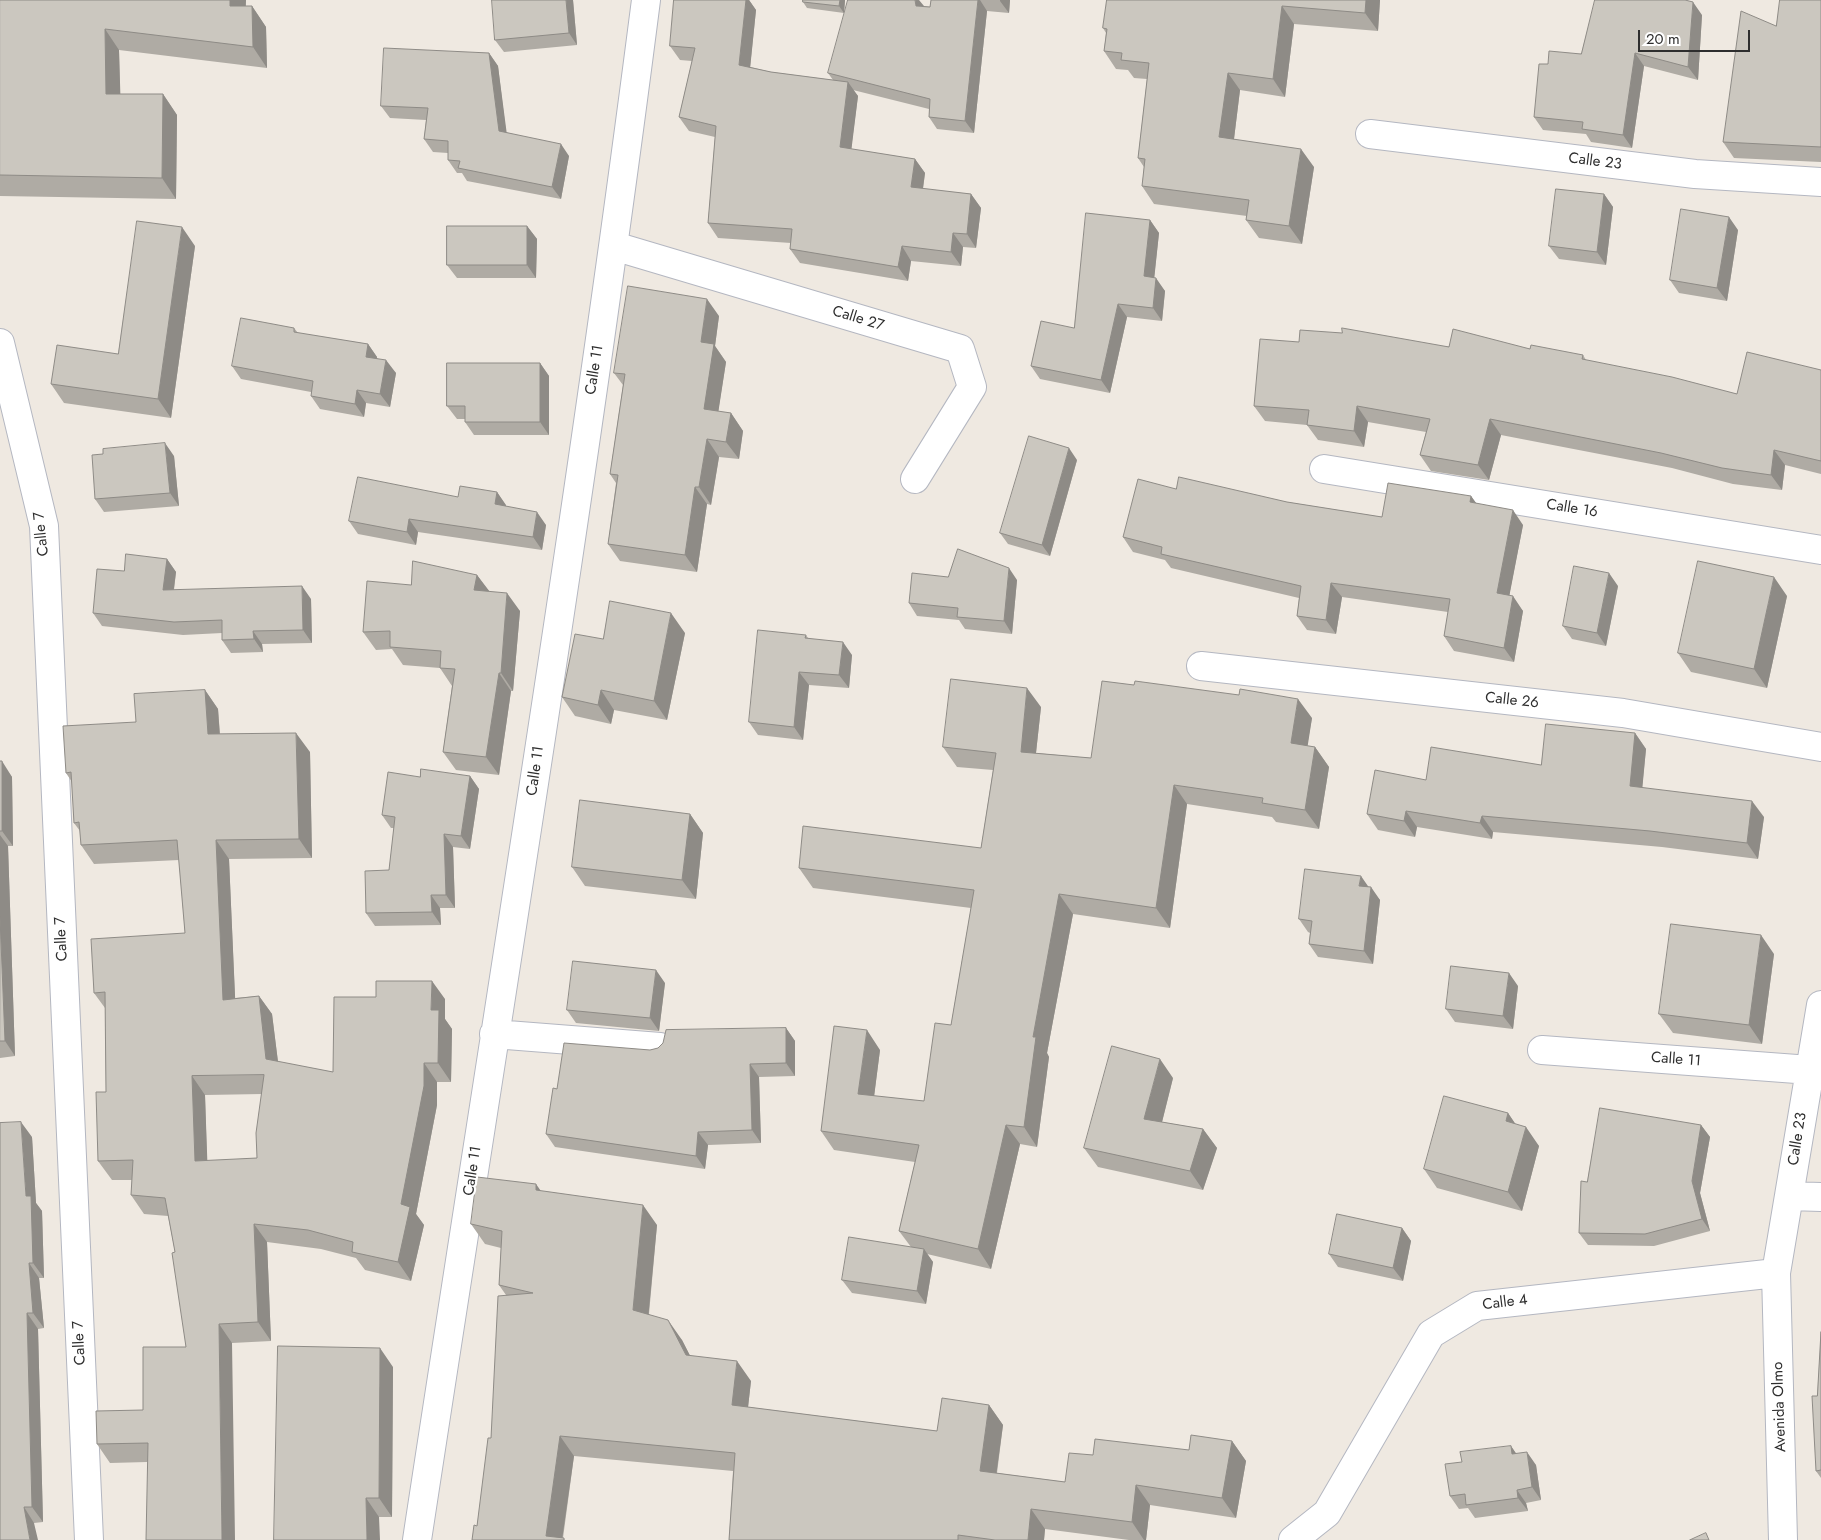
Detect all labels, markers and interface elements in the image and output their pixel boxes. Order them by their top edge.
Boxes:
scale bar [1641,20,1754,52]
text: 20 m [1646,28,1680,50]
street label: Calle 23 [1567,150,1623,174]
street label: Calle 27 [830,303,886,335]
street label: Calle 11 [582,344,608,396]
street label: Calle 16 [1545,496,1599,522]
street label: Calle 7 [31,511,53,557]
street label: Calle 26 [1484,689,1540,713]
street label: Calle 11 [524,745,548,797]
street label: Calle 7 [52,916,72,962]
street label: Calle 11 [1650,1049,1702,1071]
street label: Calle 23 [1785,1111,1811,1167]
street label: Calle 11 [460,1145,486,1197]
street label: Calle 4 [1481,1291,1529,1315]
street label: Calle 7 [70,1320,90,1366]
street label: Avenida Olmo [1769,1361,1791,1453]

